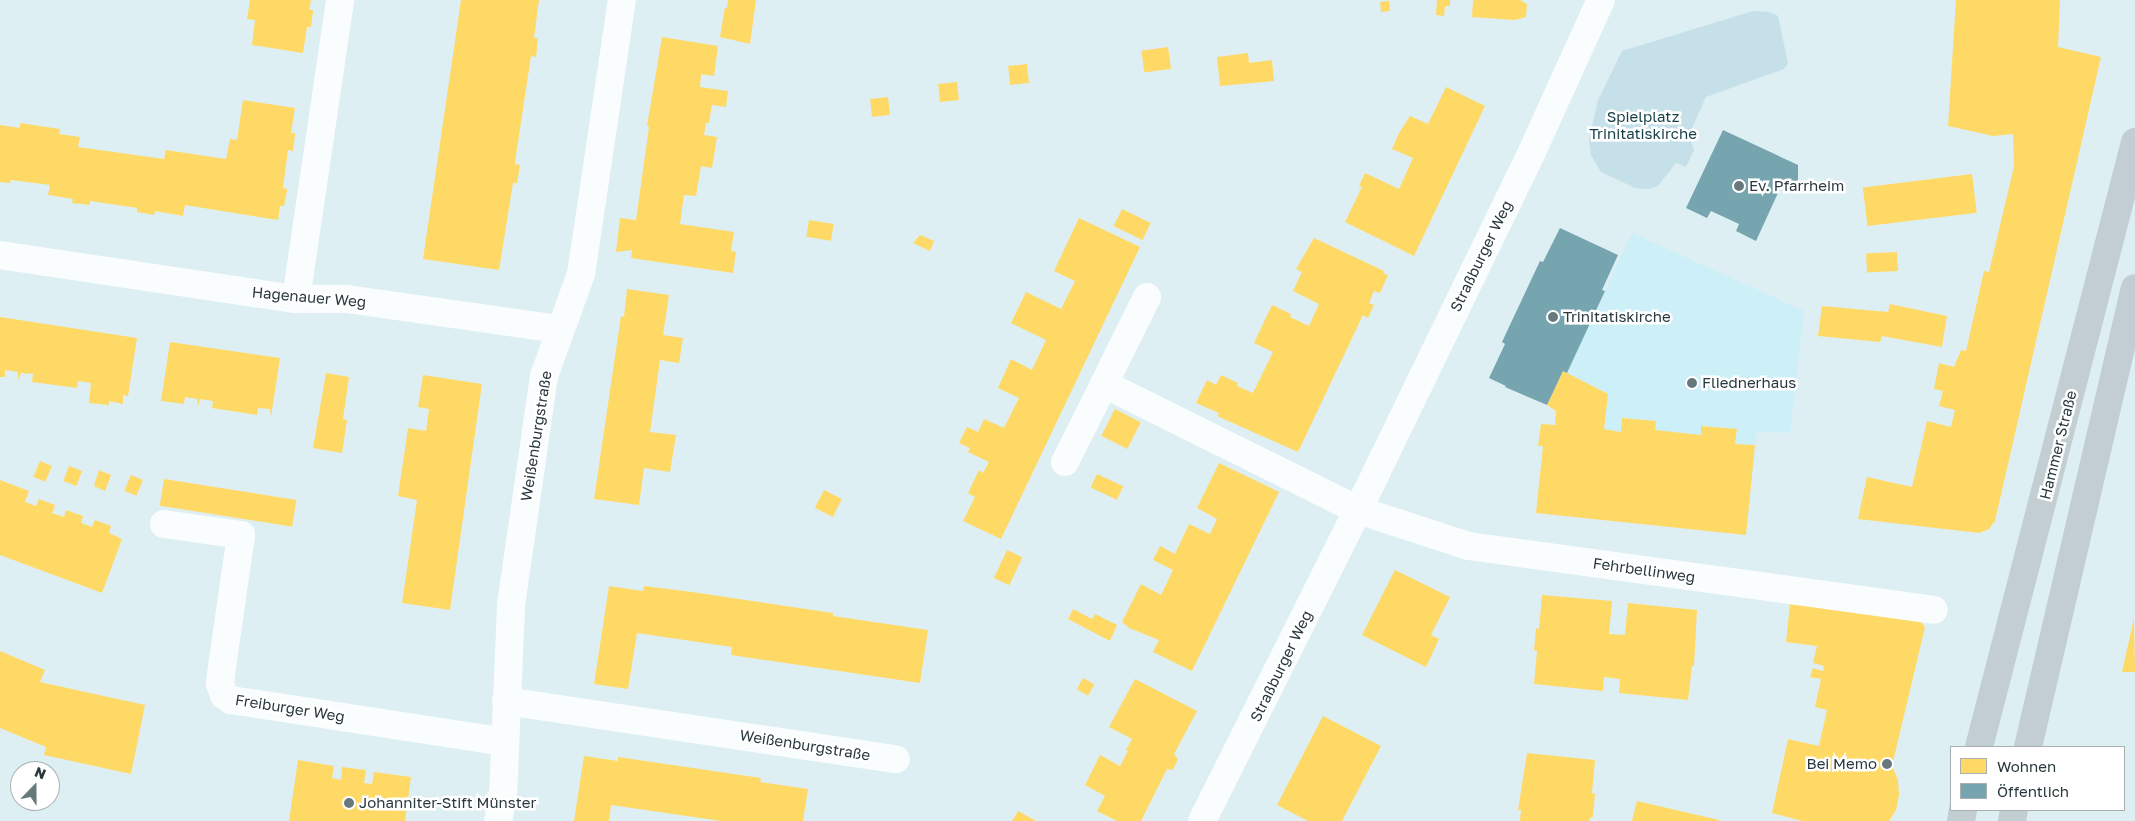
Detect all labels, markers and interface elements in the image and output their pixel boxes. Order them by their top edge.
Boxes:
park label: Spielplatz Trinitatiskirche [1589,107,1697,142]
place label: Ev. Pfarrheim [1749,177,1844,195]
marker: Ev. Pfarrheim [1733,180,1745,192]
street label: Straßburger Weg [1446,197,1516,315]
street label: Hagenauer Weg [251,283,367,311]
place label: Trinitatiskirche [1563,308,1671,326]
marker: Trinitatiskirche [1547,311,1559,323]
street label: Weißenburgstraße [517,369,555,503]
place label: Fliednerhaus [1702,374,1796,392]
marker: Fliednerhaus [1686,377,1698,389]
street label: Hammer Straße [2036,389,2080,501]
street label: Fehrbellinweg [1592,554,1696,586]
street label: Straßburger Weg [1246,607,1316,725]
street label: Freiburger Weg [234,690,346,726]
street label: Weißenburgstraße [738,726,872,764]
legend [1950,746,2125,811]
place label: Bei Memo [1807,755,1877,773]
text: Wohnen [1997,757,2056,775]
marker: Bei Memo [1881,758,1893,770]
north arrow [10,761,60,811]
text: N [32,763,49,782]
text: Öffentlich [1997,782,2069,800]
place label: Johanniter-Stift Münster [359,794,536,812]
marker: Johanniter-Stift Münster [343,797,355,809]

